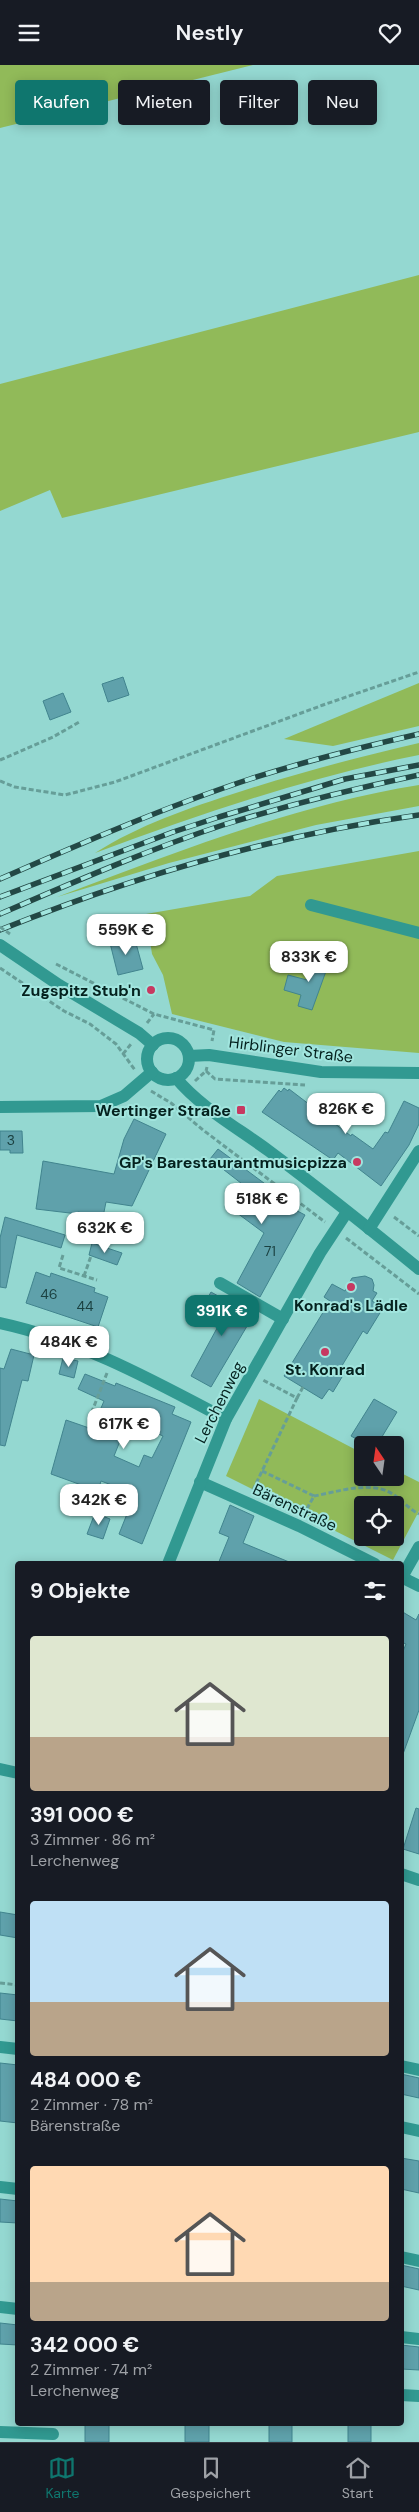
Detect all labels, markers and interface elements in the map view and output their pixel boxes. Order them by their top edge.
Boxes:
text: Nestly [176,18,243,47]
icon: menu [15,19,43,47]
icon: heart [376,19,404,47]
chip: Kaufen [15,80,108,125]
chip: Mieten [118,80,210,125]
chip: Filter [220,80,298,125]
chip: Neu [308,80,377,125]
pin: 559K € [85,913,167,956]
text: 559K € [98,919,154,940]
pin: 833K € [268,941,350,983]
text: 833K € [281,946,337,967]
place label: Zugspitz Stub'n [21,980,141,1001]
marker: Zugspitz Stub'n [145,984,157,996]
street label: Hirblinger Straße [228,1031,354,1068]
pin: 826K € [305,1093,387,1135]
text: 826K € [318,1098,374,1119]
place label: Wertinger Straße [96,1100,231,1121]
marker: Wertinger Straße [235,1104,247,1116]
house number: 3 [7,1131,15,1149]
place label: GP's Barestaurantmusicpizza [119,1152,347,1173]
marker: GP's Barestaurantmusicpizza [351,1156,363,1168]
pin: 518K € [221,1183,303,1225]
text: 518K € [236,1188,288,1209]
pin: 632K € [64,1211,146,1254]
text: 632K € [77,1217,133,1238]
house number: 71 [264,1242,276,1260]
marker: Konrad's Lädle [345,1281,357,1293]
house number: 46 [40,1285,58,1303]
pin: 391K € [181,1295,263,1337]
place label: Konrad's Lädle [294,1295,408,1316]
house number: 44 [77,1297,94,1315]
text: 391K € [196,1300,248,1321]
pin: 484K € [28,1325,110,1368]
text: 484K € [40,1331,98,1352]
marker: St. Konrad [319,1346,331,1358]
street label: Lerchenweg [190,1358,249,1447]
place label: St. Konrad [285,1359,365,1380]
pin: 617K € [83,1407,165,1450]
text: 617K € [98,1413,150,1434]
north arrow [354,1436,404,1486]
map controls [354,1436,404,1546]
street label: Bärenstraße [249,1479,340,1536]
pin: 342K € [58,1483,140,1526]
text: 342K € [71,1489,127,1510]
button: locate [354,1496,404,1546]
text: 9 Objekte [30,1577,131,1605]
icon: filters [361,1577,389,1605]
icon: home [165,1669,255,1759]
text: 391 000 € [30,1801,134,1829]
text: 3 Zimmer · 86 m² [30,1829,155,1850]
text: Lerchenweg [30,1850,119,1871]
icon: home [165,1934,255,2024]
text: 484 000 € [30,2066,141,2094]
text: 2 Zimmer · 78 m² [30,2094,153,2115]
text: Bärenstraße [30,2115,120,2136]
icon: home [165,2199,255,2289]
text: 342 000 € [30,2331,139,2359]
text: 2 Zimmer · 74 m² [30,2359,152,2380]
text: Lerchenweg [30,2380,119,2401]
tab: Karte [45,2454,79,2502]
tab: Gespeichert [170,2454,251,2502]
tab: Start [342,2454,374,2502]

